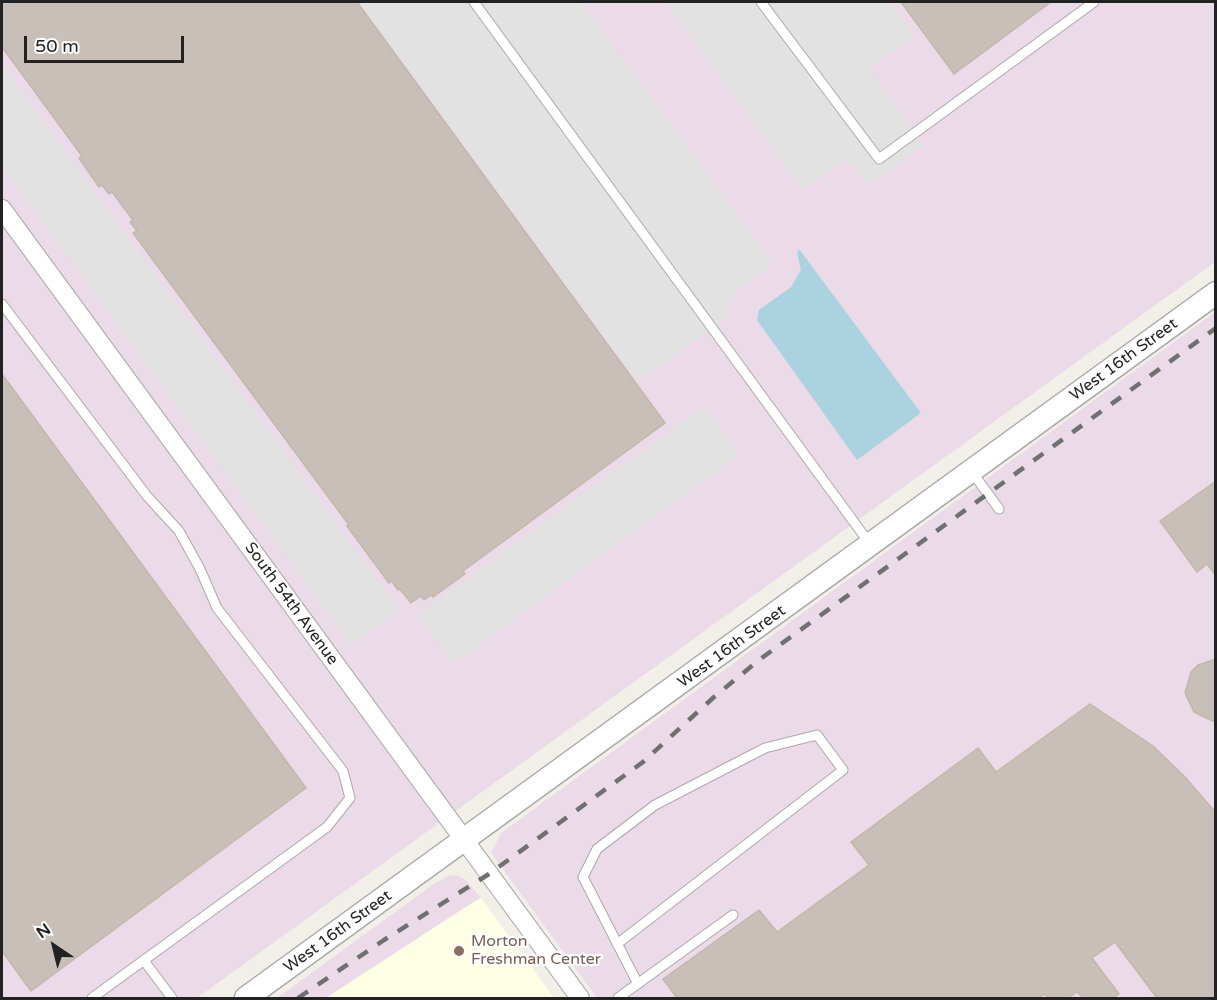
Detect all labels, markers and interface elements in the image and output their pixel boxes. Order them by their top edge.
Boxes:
scale bar [27,24,188,62]
text: 50 m [35,35,79,57]
street label: West 16th Street [1066,315,1182,405]
street label: South 54th Avenue [240,539,342,669]
street label: West 16th Street [674,602,790,692]
street label: West 16th Street [280,887,396,977]
north arrow [24,916,84,976]
text: N [33,919,55,943]
place label: Morton Freshman Center [471,932,601,970]
marker: Morton Freshman Center [452,944,466,958]

